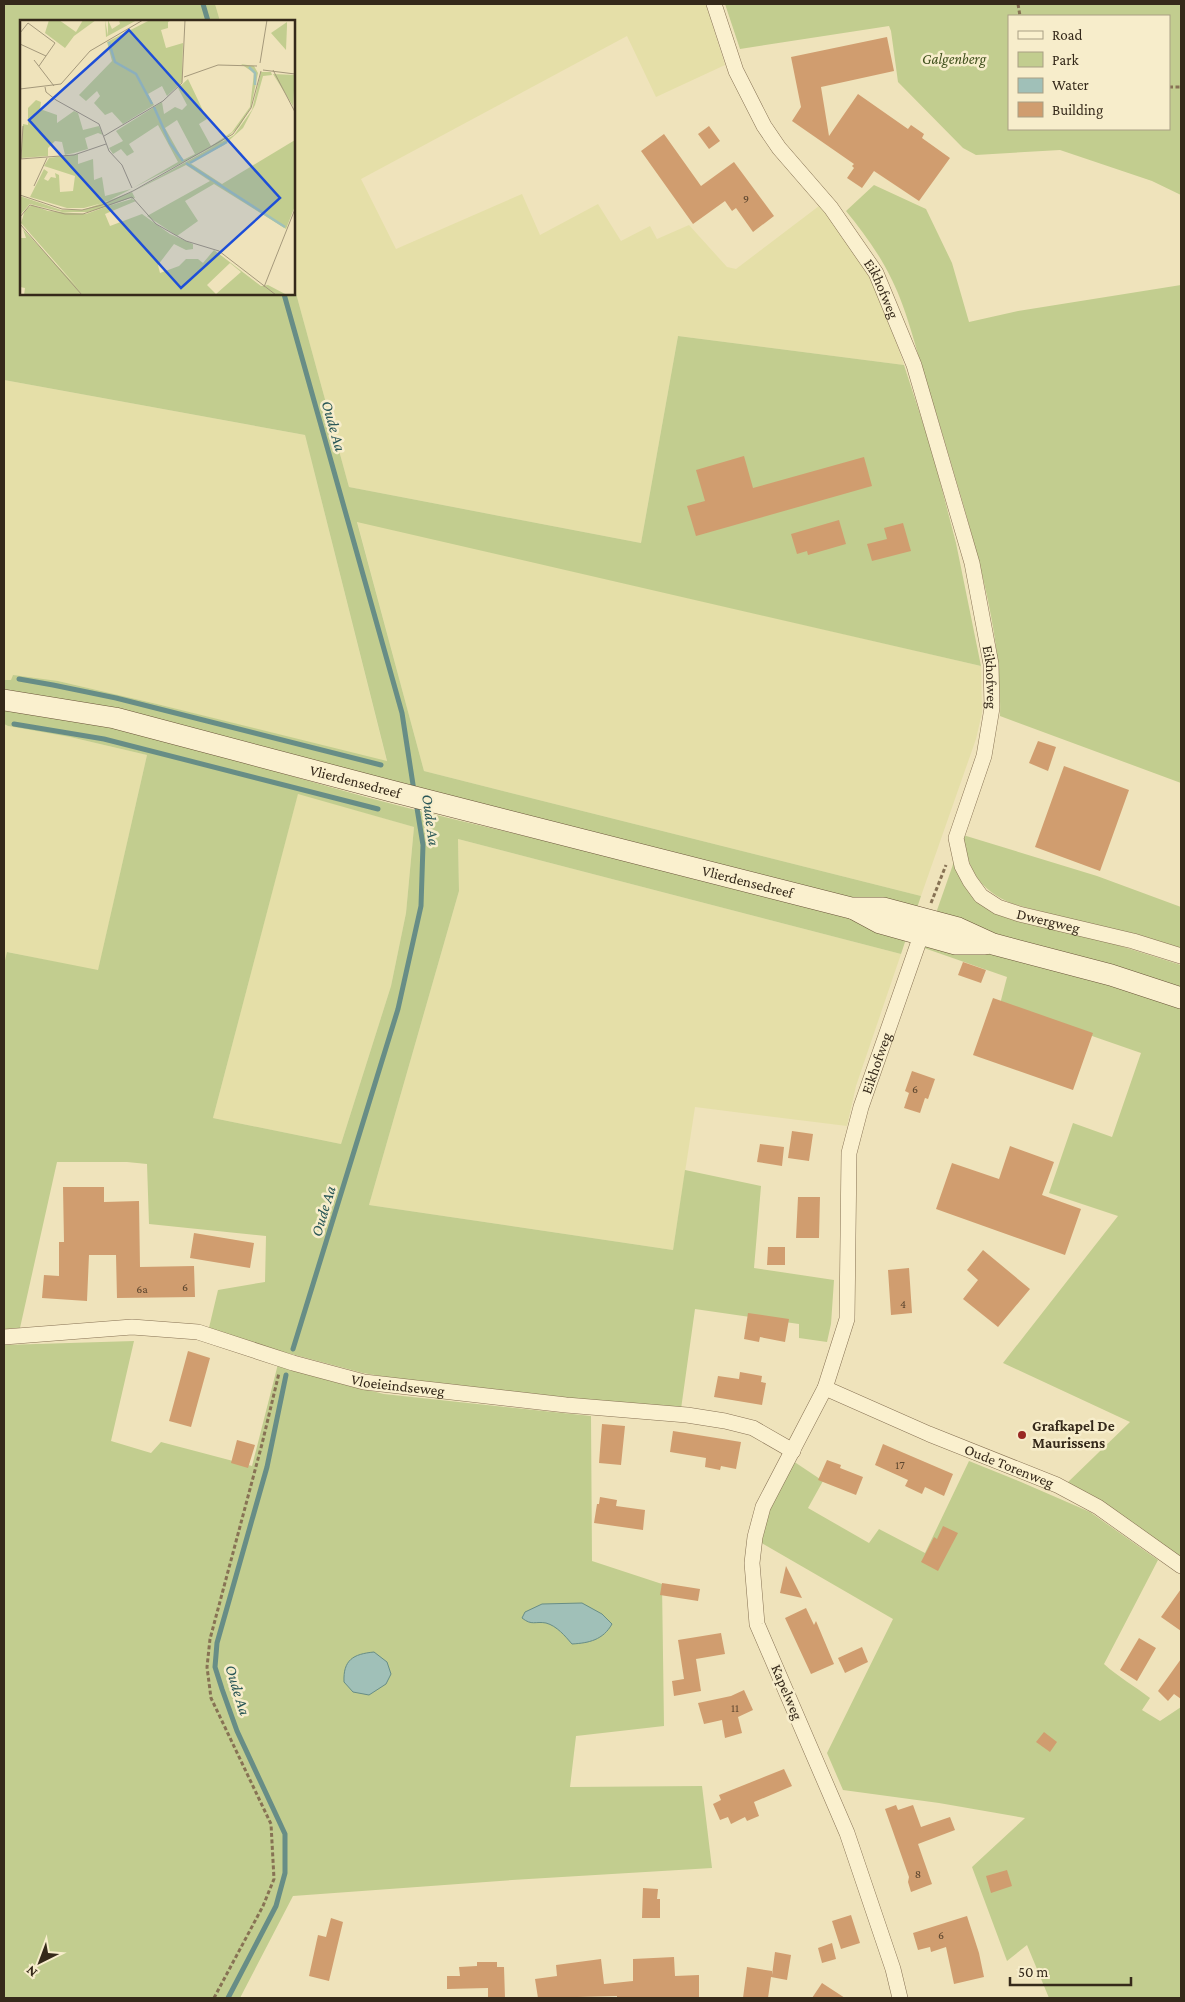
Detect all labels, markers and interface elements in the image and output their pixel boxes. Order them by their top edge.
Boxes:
legend [1008,15,1170,130]
inset map [20,20,295,295]
text: Road [1052,27,1083,43]
park label: Galgenberg [922,51,986,68]
text: Park [1052,52,1079,68]
text: Water [1052,77,1089,93]
text: Building [1052,102,1103,119]
house number: 9 [743,192,749,206]
street label: Eikhofweg [861,256,902,321]
water label: Oude Aa [319,399,349,454]
street label: Eikhofweg [980,644,1000,709]
street label: Vlierdensedreef [308,762,404,802]
water label: Oude Aa [419,793,443,847]
street label: Vlierdensedreef [700,862,797,901]
street label: Dwergweg [1015,906,1082,937]
street label: Eikhofweg [858,1030,895,1096]
house number: 6 [912,1082,918,1096]
water label: Oude Aa [307,1183,339,1238]
house number: 6 [182,1280,188,1294]
house number: 6a [136,1282,148,1296]
house number: 4 [900,1297,906,1311]
street label: Vloeieindseweg [349,1371,445,1400]
place label: Grafkapel De Maurissens [1032,1418,1115,1451]
marker: Grafkapel De Maurissens [1016,1429,1028,1441]
street label: Oude Torenweg [962,1441,1056,1492]
house number: 17 [895,1458,905,1472]
street label: Kapelweg [767,1662,806,1722]
water label: Oude Aa [222,1663,254,1718]
house number: 11 [731,1701,739,1715]
house number: 8 [915,1867,921,1881]
house number: 6 [938,1928,944,1942]
north arrow [15,1937,65,1987]
scale bar [1010,1954,1131,1986]
text: N [22,1962,40,1981]
text: 50 m [1018,1964,1048,1980]

